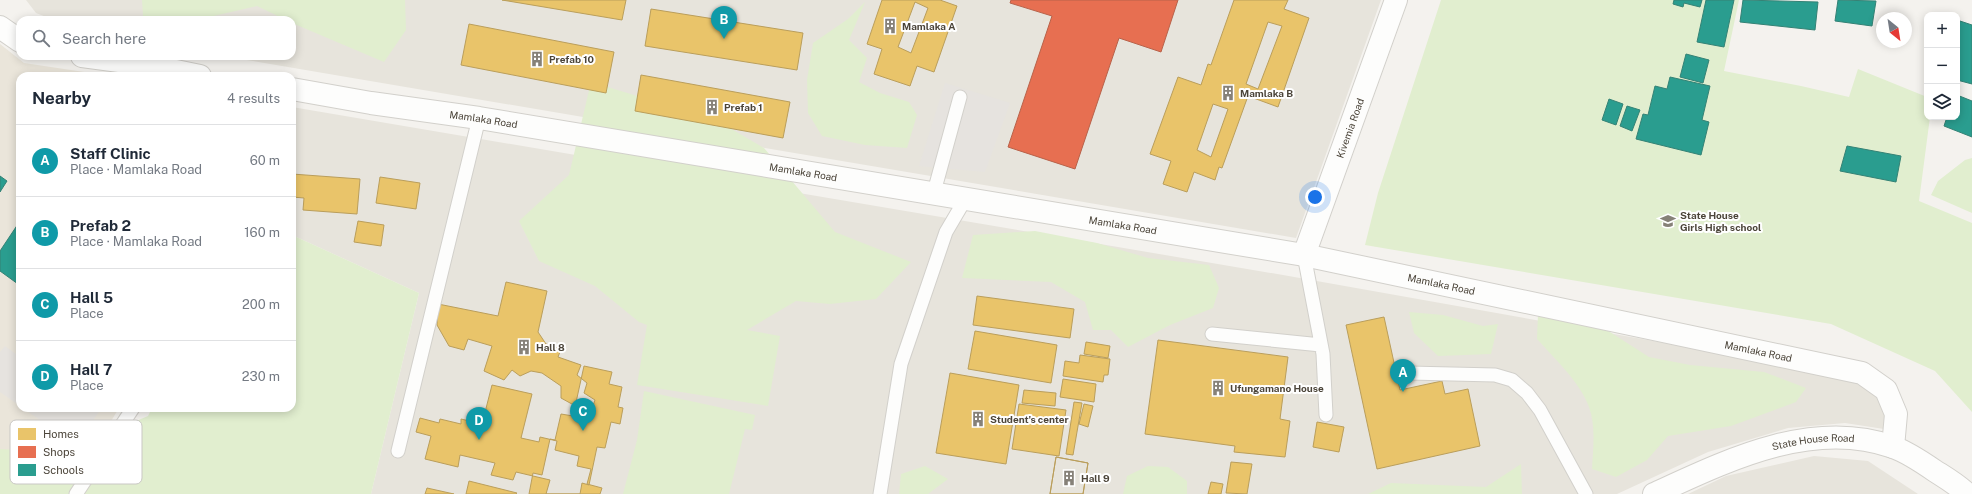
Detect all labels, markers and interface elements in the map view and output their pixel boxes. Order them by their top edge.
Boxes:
pin: B [711,6,737,39]
north arrow [1876,12,1912,48]
map controls [1924,12,1960,120]
button: + [1924,12,1960,48]
search box [16,16,296,60]
building icon: Mamlaka A [881,17,899,35]
place label: Mamlaka A [902,20,956,32]
icon: search [30,27,52,49]
text: Search here [62,30,146,47]
button: − [1924,48,1960,84]
building icon: Prefab 10 [528,50,546,68]
place label: Prefab 10 [549,53,595,65]
building icon: Mamlaka B [1219,84,1237,102]
button: layers [1924,84,1960,120]
place label: Mamlaka B [1240,87,1293,99]
text: Nearby [32,88,91,108]
text: 4 results [227,91,280,106]
street label: Kivemia Road [1334,96,1366,160]
building icon: Prefab 1 [703,98,721,116]
place label: Prefab 1 [724,101,763,113]
street label: Mamlaka Road [449,108,519,130]
text: Staff Clinic [70,145,151,162]
text: A [40,153,50,168]
text: 60 m [250,153,280,168]
street label: Mamlaka Road [768,160,838,183]
text: Place · Mamlaka Road [70,162,202,177]
your location [1305,187,1325,207]
place label: State House Girls High school [1680,209,1761,233]
school or university icon: State House Girls High school [1659,212,1677,230]
street label: Mamlaka Road [1088,213,1158,236]
text: Prefab 2 [70,217,131,234]
text: B [41,225,49,240]
text: 160 m [244,225,280,240]
text: Place · Mamlaka Road [70,234,202,249]
street label: Mamlaka Road [1407,271,1476,297]
text: Hall 5 [70,289,113,306]
text: C [40,297,50,312]
text: 200 m [242,297,280,312]
text: Place [70,306,104,321]
building icon: Hall 8 [515,338,533,356]
street label: Mamlaka Road [1724,338,1793,364]
place label: Hall 8 [536,341,565,353]
pin: A [1390,359,1416,392]
text: Hall 7 [70,361,112,378]
text: D [40,369,50,384]
text: 230 m [242,369,280,384]
text: Place [70,378,104,393]
building icon: Ufungamano House [1209,379,1227,397]
place label: Ufungamano House [1230,382,1324,394]
pin: C [570,398,596,431]
pin: D [466,407,492,440]
building icon: Student's center [969,410,987,428]
place label: Student's center [990,413,1069,425]
legend [10,420,142,484]
text: Homes [43,428,79,440]
street label: State House Road [1771,431,1855,453]
text: Shops [43,446,75,458]
text: Schools [43,464,84,476]
building icon: Hall 9 [1060,469,1078,487]
place label: Hall 9 [1081,472,1110,484]

